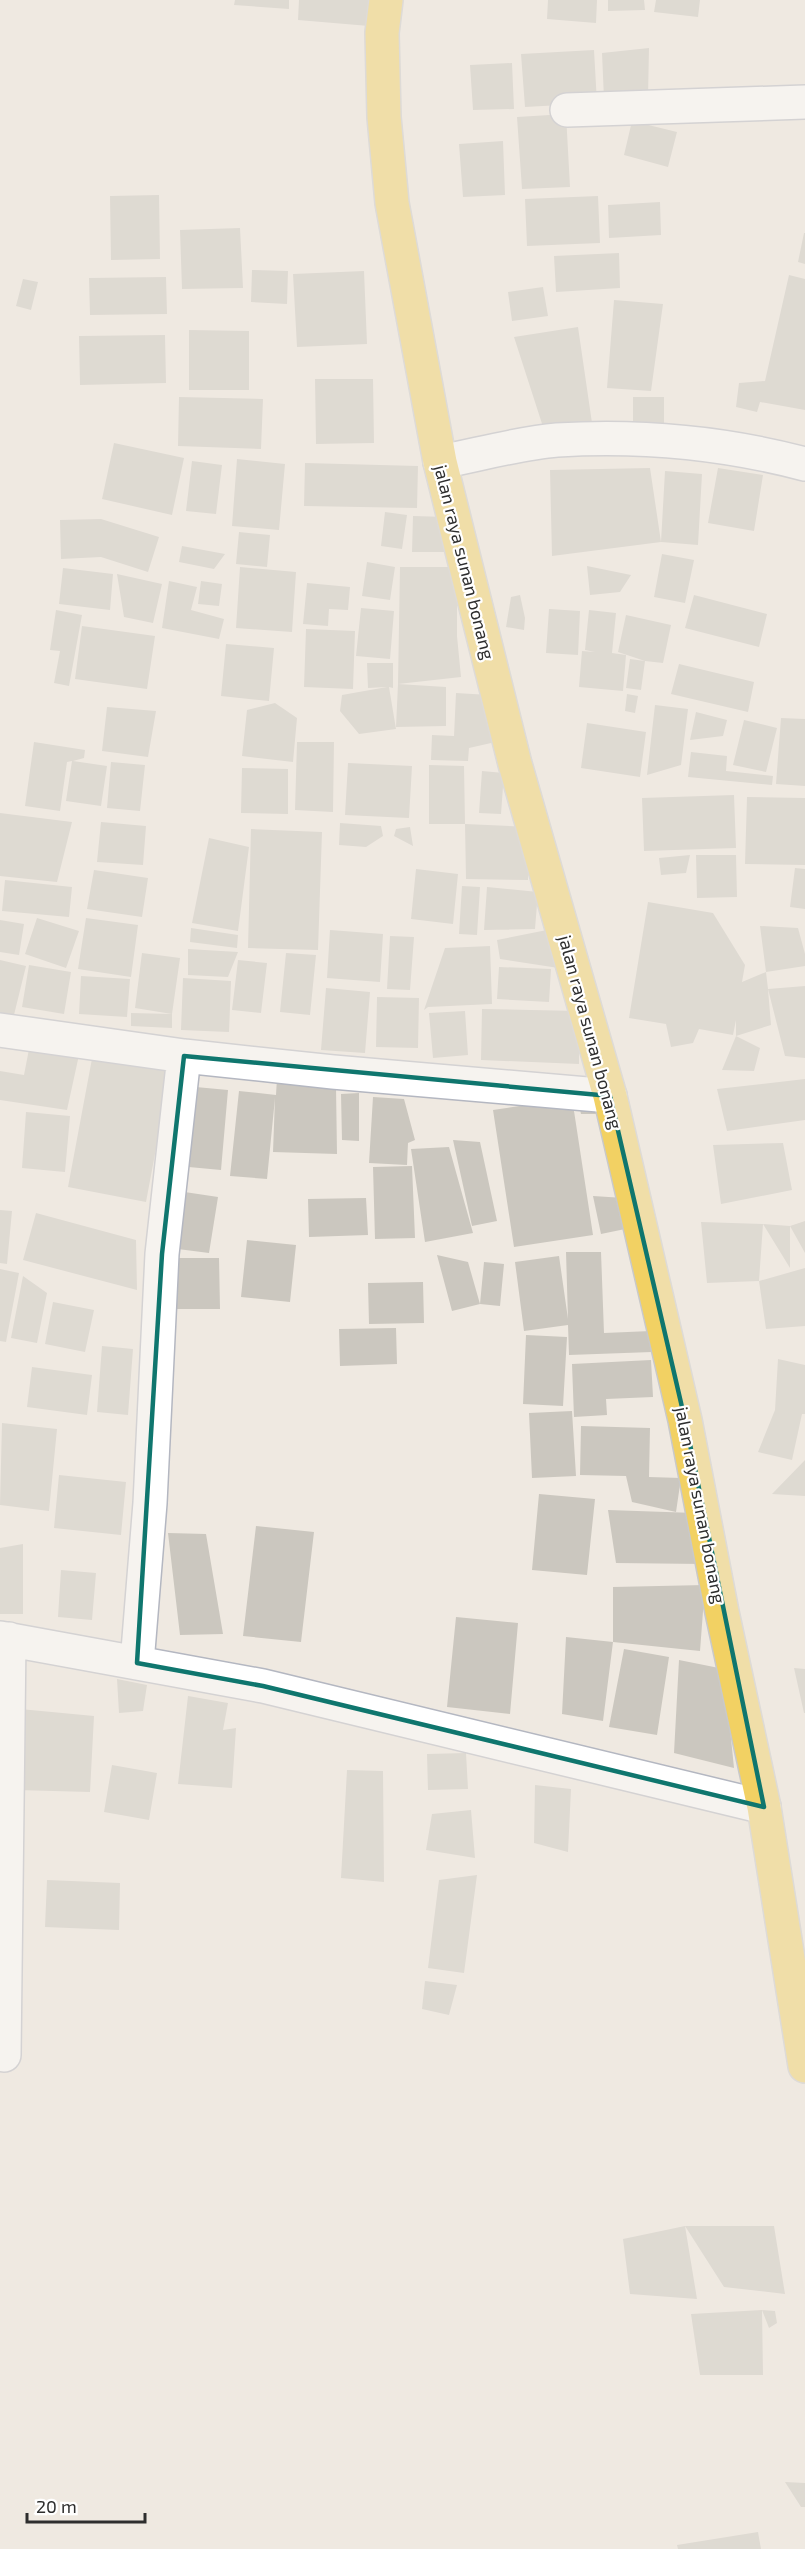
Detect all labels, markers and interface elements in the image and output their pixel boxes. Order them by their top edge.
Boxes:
street label: jalan raya sunan bonang [430,462,500,662]
street label: jalan raya sunan bonang [554,933,628,1131]
street label: jalan raya sunan bonang [671,1405,731,1605]
scale bar [27,2486,146,2524]
text: 20 m [36,2495,77,2517]

